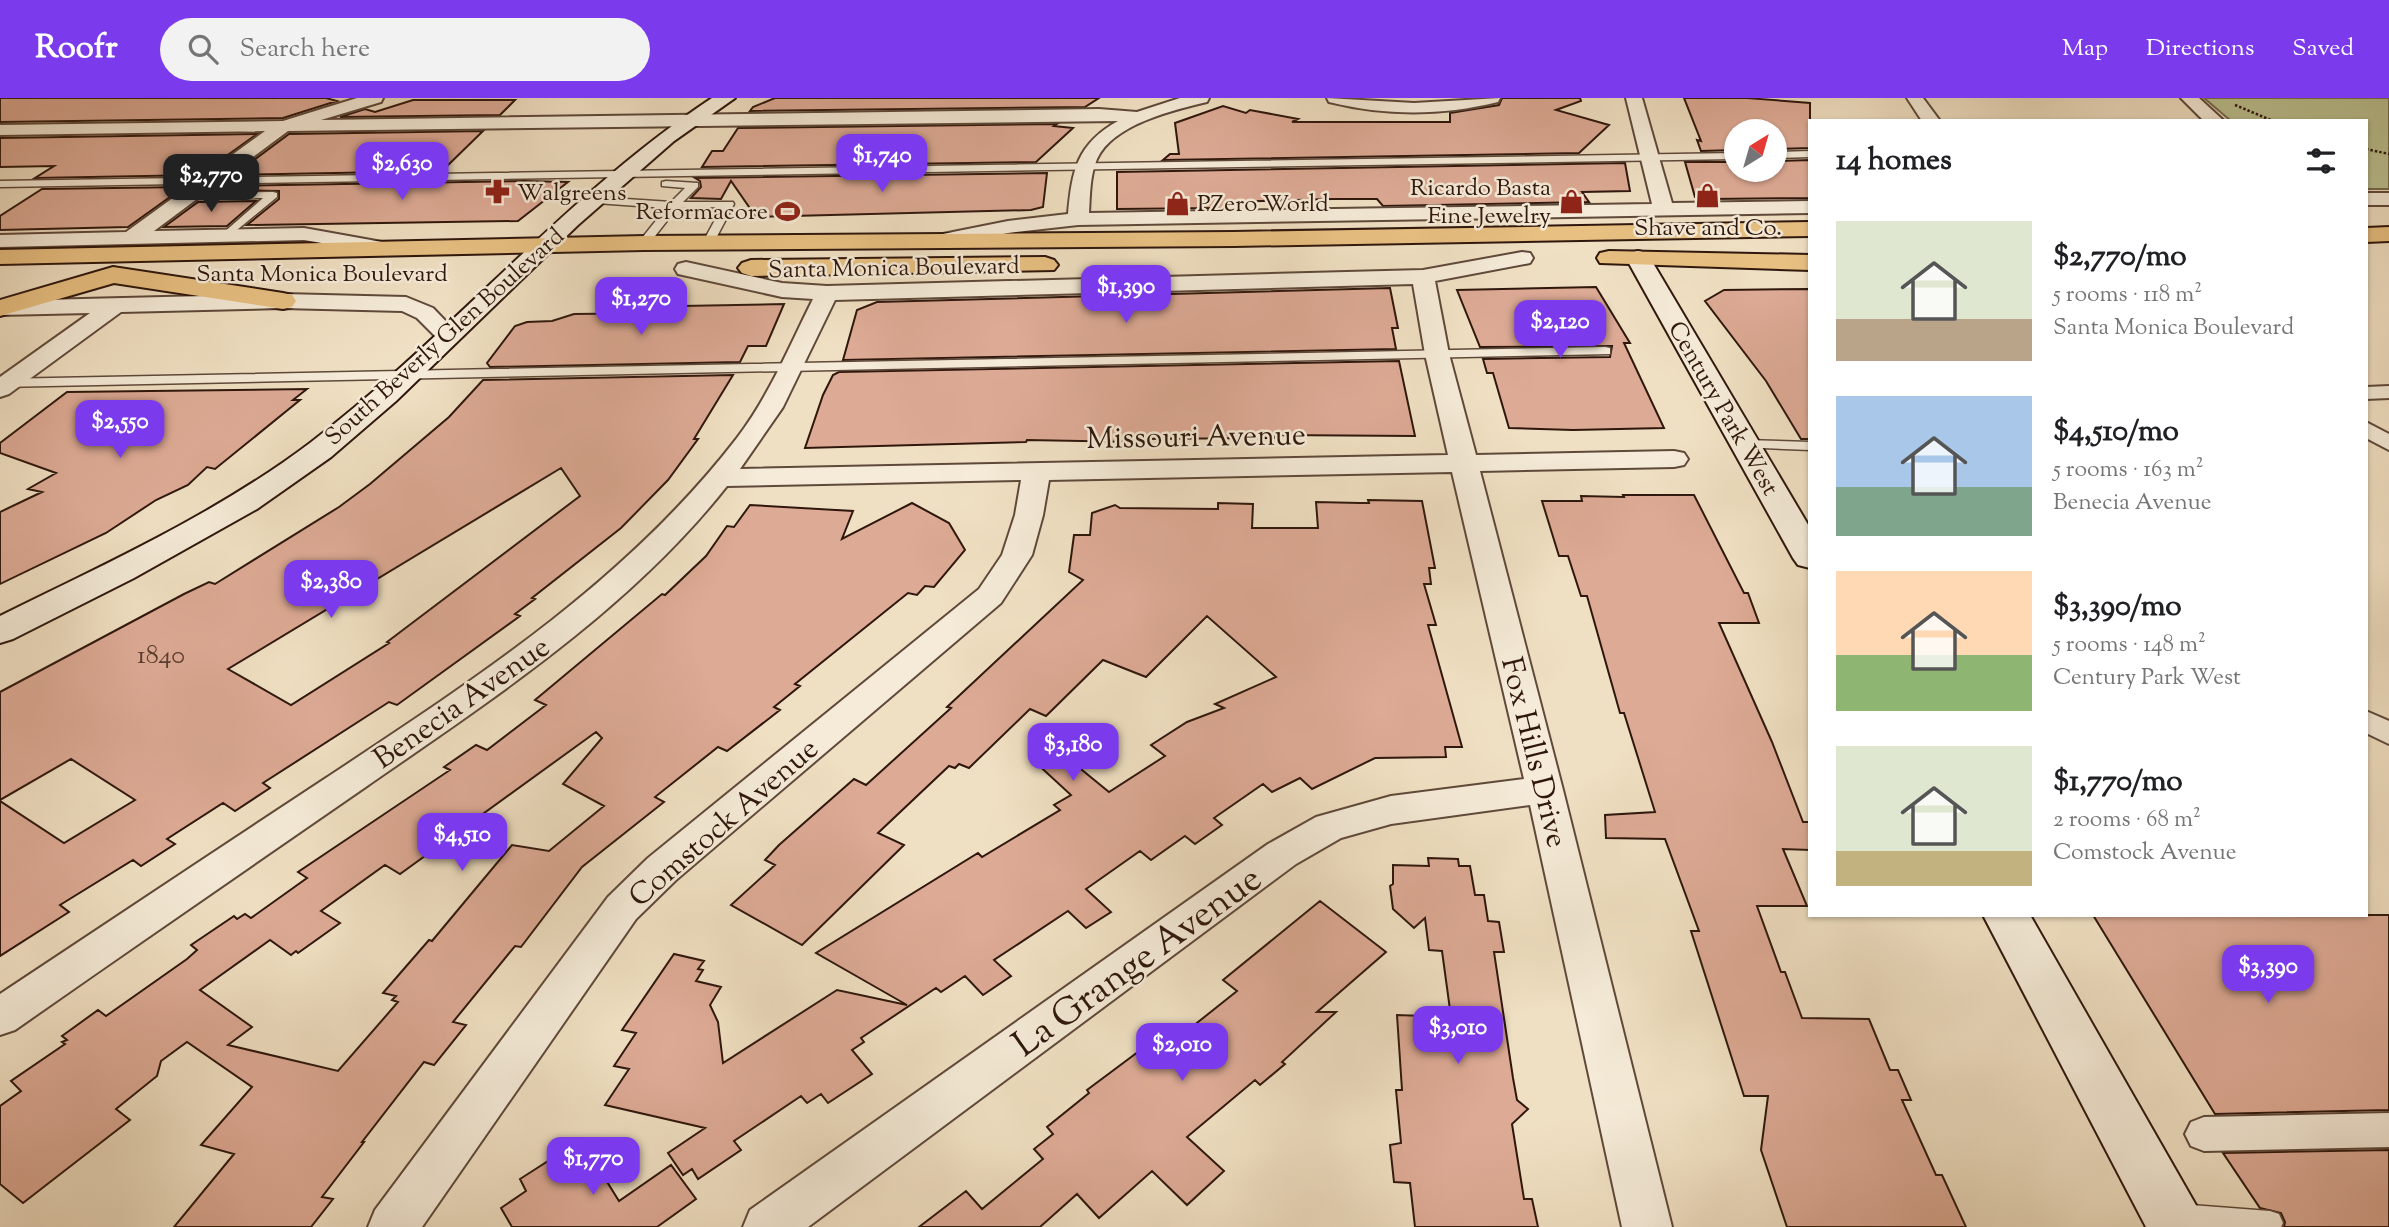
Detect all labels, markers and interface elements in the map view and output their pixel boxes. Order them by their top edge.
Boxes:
search box [160,18,650,81]
text: Roofr [35,25,118,73]
icon: search [184,30,222,68]
text: Search here [240,31,370,68]
text: Map [2062,32,2108,66]
text: Directions [2146,32,2254,66]
text: Saved [2292,32,2354,66]
north arrow [1724,119,1787,182]
map controls [1724,119,1787,182]
pin: $1,740 [825,134,939,194]
text: $1,740 [852,140,912,173]
text: 14 homes [1836,140,1952,183]
pin: $2,630 [345,142,459,202]
icon: filters [2302,142,2340,180]
text: $2,630 [372,148,433,181]
pin: $2,770 [154,155,268,214]
text: $2,770 [179,160,243,193]
place label: Ricardo Basta Fine Jewelry [1410,172,1551,234]
place label: Walgreens [517,177,626,211]
pharmacy icon: Walgreens [483,178,511,206]
shop icon: Shave and Co. [1694,182,1722,210]
shop icon: Ricardo Basta Fine Jewelry [1557,187,1585,215]
place label: PZero World [1197,188,1329,222]
shop icon: PZero World [1163,189,1191,217]
place label: Reformacore [636,196,768,230]
sports icon: Reformacore [774,197,802,225]
place label: Shave and Co. [1634,212,1782,246]
street label: South Beverly Glen Boulevard [318,220,573,454]
text: $2,770/mo [2053,236,2187,279]
icon: home [1892,249,1976,333]
street label: Santa Monica Boulevard [768,250,1021,288]
street label: Santa Monica Boulevard [196,258,448,292]
pin: $1,390 [1069,266,1183,325]
text: $1,390 [1097,271,1155,304]
pin: $1,270 [584,278,698,337]
text: 5 rooms · 118 m² [2053,279,2202,312]
text: $1,270 [611,283,671,316]
pin: $2,120 [1503,300,1617,360]
text: $2,120 [1530,306,1590,339]
text: Santa Monica Boulevard [2053,312,2294,345]
street label: Century Park West [1659,316,1786,502]
pin: $2,550 [63,400,177,460]
text: $2,550 [91,406,149,439]
text: $4,510/mo [2053,411,2179,454]
street label: Missouri Avenue [1086,415,1306,462]
icon: home [1892,424,1976,508]
text: 5 rooms · 163 m² [2053,454,2203,487]
text: Benecia Avenue [2053,487,2212,520]
pin: $2,380 [274,560,388,620]
text: $2,380 [300,566,362,599]
text: $3,390/mo [2053,586,2182,629]
icon: home [1892,599,1976,683]
street label: Benecia Avenue [365,627,559,781]
text: 5 rooms · 148 m² [2053,629,2206,662]
house number: 1840 [137,638,185,675]
street label: Fox Hills Drive [1488,653,1577,852]
text: Century Park West [2053,662,2241,695]
pin: $3,180 [1016,724,1130,783]
street label: Comstock Avenue [620,729,829,919]
text: $3,180 [1044,729,1102,762]
text: $1,770/mo [2053,761,2183,804]
icon: home [1892,774,1976,858]
text: 2 rooms · 68 m² [2053,804,2201,837]
pin: $4,510 [405,814,519,873]
text: $4,510 [433,819,491,852]
text: Comstock Avenue [2053,837,2237,870]
street label: La Grange Avenue [1003,854,1274,1072]
pin: $3,390 [2211,946,2325,1005]
text: $3,390 [2238,951,2298,984]
pin: $3,010 [1401,1006,1515,1066]
text: $3,010 [1429,1012,1487,1045]
pin: $2,010 [1125,1024,1239,1083]
text: $2,010 [1152,1029,1212,1062]
pin: $1,770 [536,1138,650,1197]
text: $1,770 [563,1143,623,1176]

